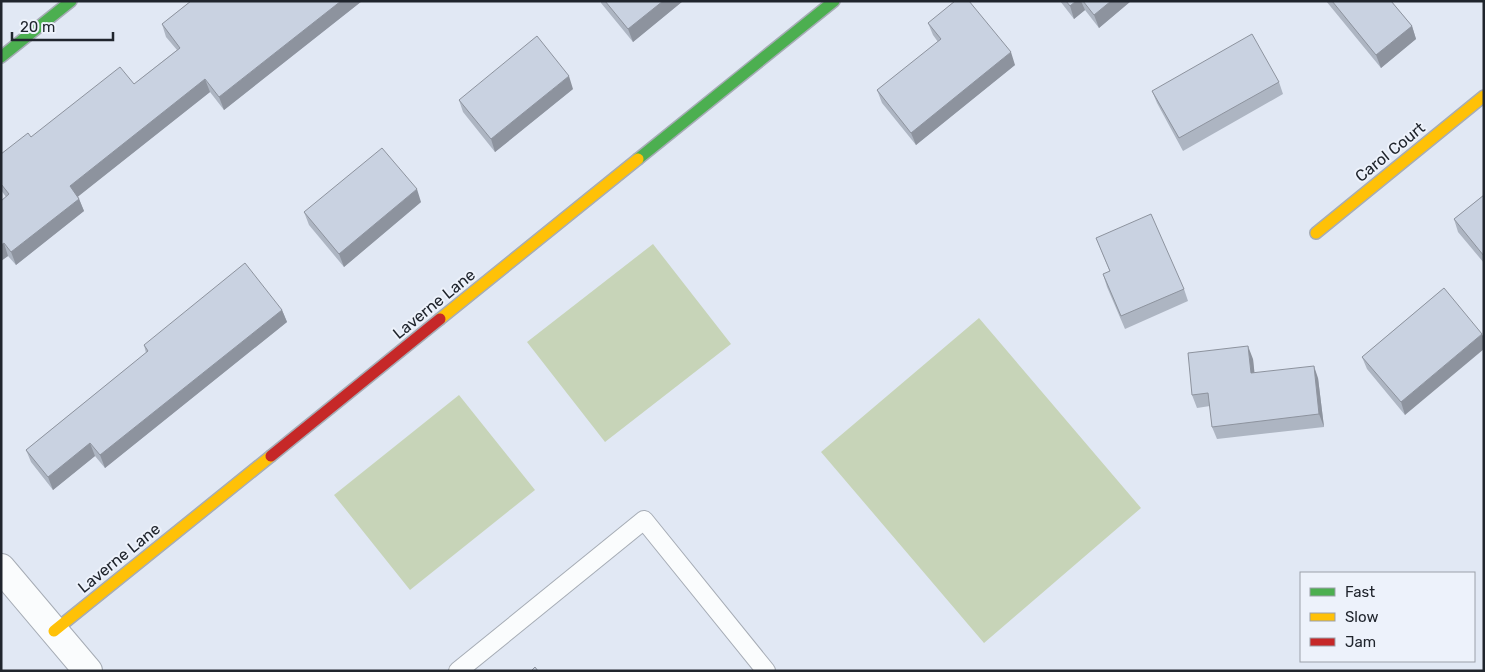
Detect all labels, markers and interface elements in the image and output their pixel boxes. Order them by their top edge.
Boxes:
scale bar [12,10,114,42]
text: 20 m [20,18,55,36]
street label: Carol Court [1351,118,1429,186]
street label: Laverne Lane [389,265,479,343]
street label: Laverne Lane [74,519,164,597]
legend [1300,572,1475,662]
text: Fast [1345,583,1375,601]
text: Slow [1345,608,1378,626]
text: Jam [1345,633,1376,651]

